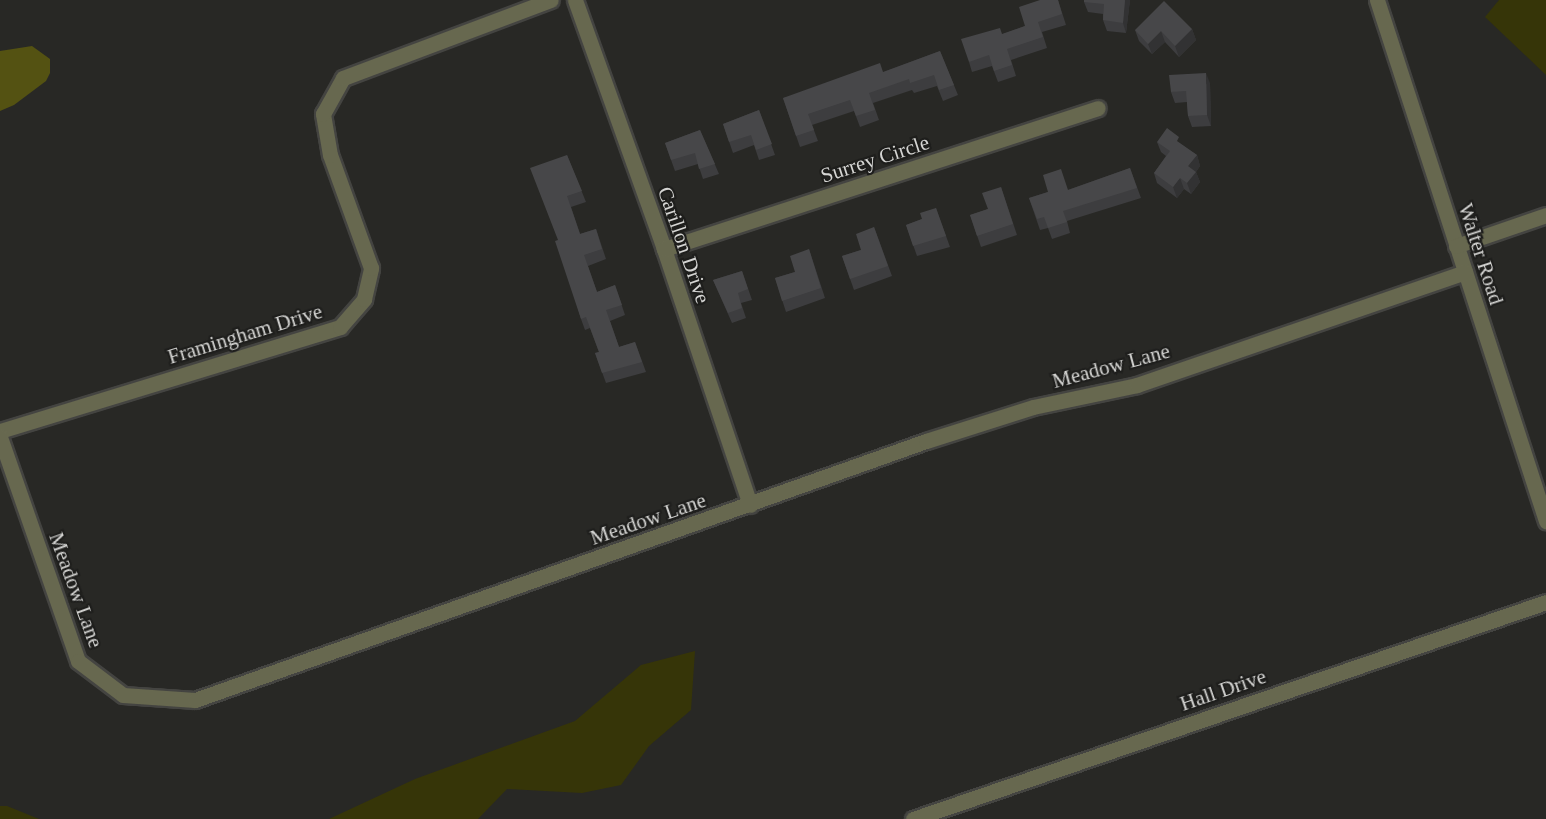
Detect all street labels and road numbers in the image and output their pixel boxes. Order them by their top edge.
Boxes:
street label: Surrey Circle [818,130,932,188]
street label: Carillon Drive [652,183,716,307]
street label: Walter Road [1453,200,1509,308]
street label: Framingham Drive [165,299,325,369]
street label: Meadow Lane [1049,338,1173,394]
street label: Meadow Lane [587,487,709,551]
street label: Meadow Lane [44,529,108,651]
street label: Hall Drive [1177,664,1269,716]

